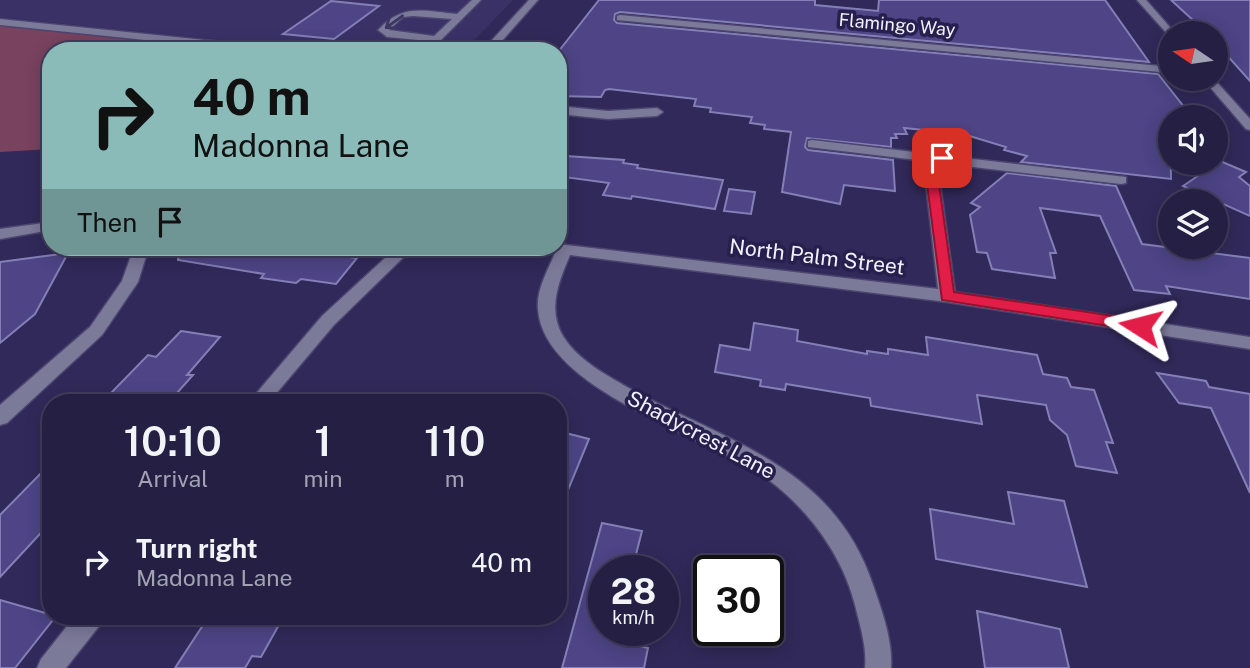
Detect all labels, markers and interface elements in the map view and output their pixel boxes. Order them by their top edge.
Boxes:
street label: Flamingo Way [838,9,957,40]
one-way arrow [385,15,404,29]
north arrow [1158,21,1228,91]
map controls [1158,21,1228,259]
text: 40 m [192,68,311,126]
icon: right [77,70,168,161]
button: sound [1158,105,1228,175]
text: Madonna Lane [192,127,410,164]
pin [912,128,972,188]
icon: arrive [923,139,961,177]
button: layers [1158,189,1228,259]
icon: arrive [151,203,189,241]
text: Then [77,207,137,238]
street label: North Palm Street [728,233,906,280]
position arrow [1103,289,1177,363]
street label: Shadycrest Lane [623,385,779,484]
text: 10:10 [123,416,222,465]
text: 1 [314,416,332,465]
text: 110 [424,416,486,465]
text: Arrival [137,465,208,492]
text: min [303,465,342,492]
text: m [445,465,465,492]
text: Turn right [136,533,258,564]
icon: right [77,543,115,581]
text: 40 m [471,547,532,578]
speed limit sign: 30 [693,555,784,646]
text: Madonna Lane [136,564,292,591]
text: 28 [611,571,656,612]
text: km/h [612,607,655,628]

